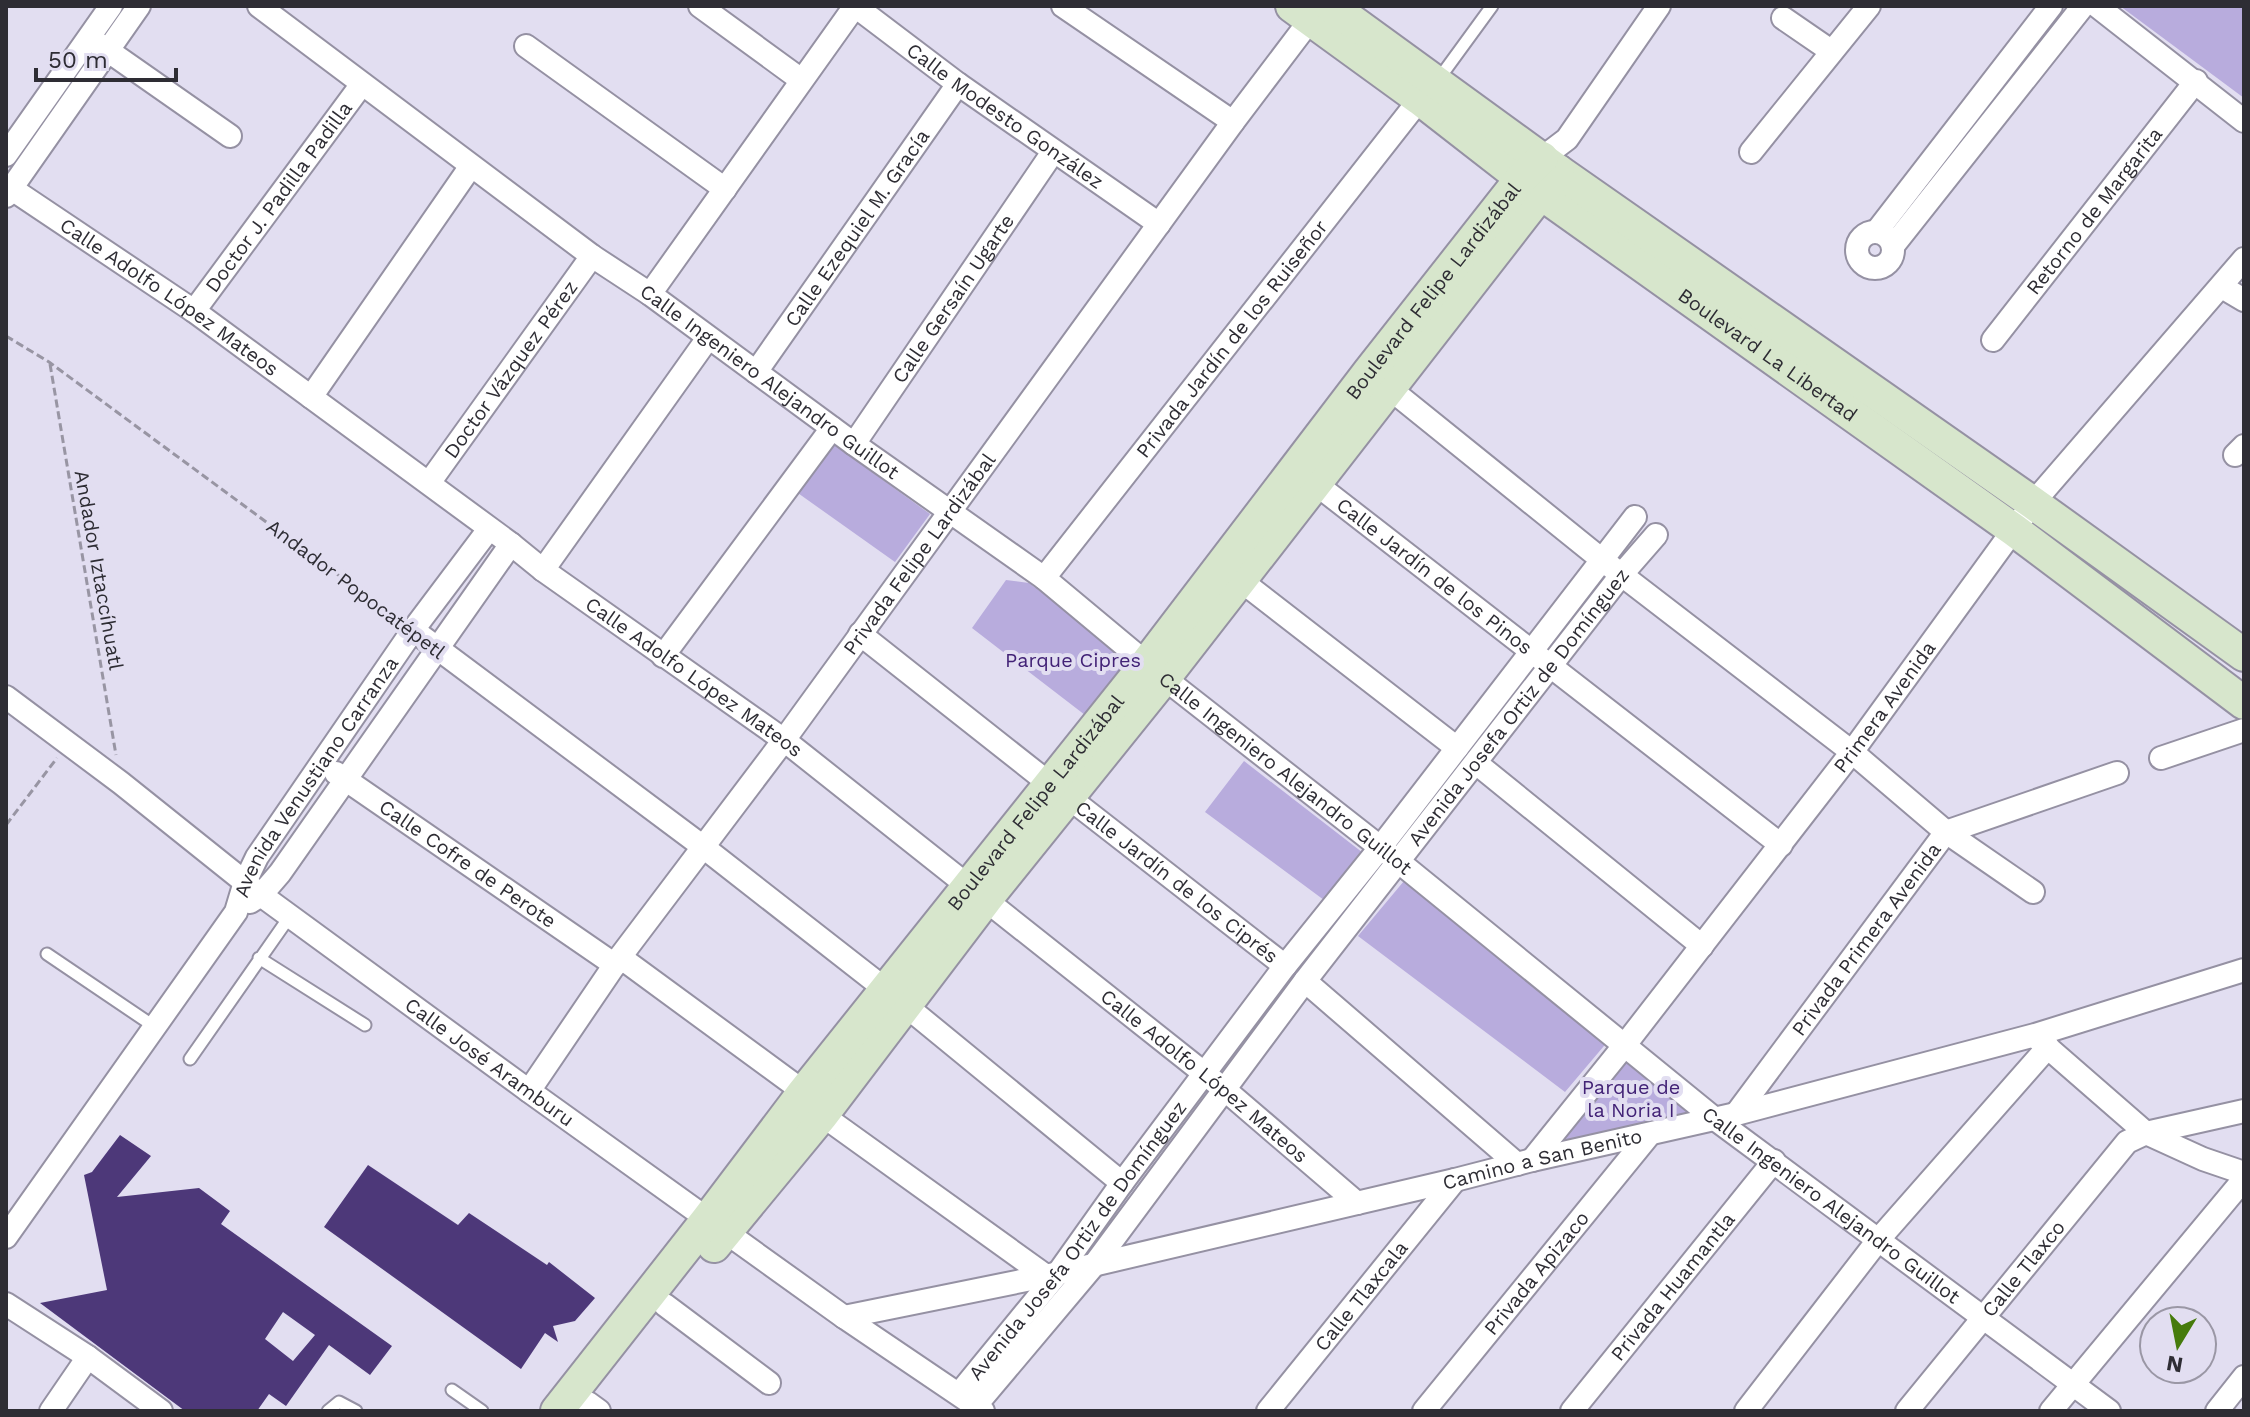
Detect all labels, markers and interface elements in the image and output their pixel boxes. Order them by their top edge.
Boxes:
scale bar [36,32,176,82]
street label: Calle Modesto González [902,38,1108,194]
text: 50 m [48,46,108,74]
street label: Doctor J. Padilla Padilla [200,97,357,297]
street label: Retorno de Margarita [2021,122,2167,299]
street label: Calle Ezequiel M. Gracía [780,125,934,331]
street label: Boulevard Felipe Lardizábal [1340,178,1526,404]
street label: Calle Gersaín Ugarte [887,209,1019,388]
street label: Calle Adolfo López Mateos [56,213,283,381]
street label: Privada Jardín de los Ruiseñor [1131,215,1333,463]
street label: Doctor Vázquez Pérez [439,276,583,463]
street label: Calle Ingeniero Alejandro Guillot [636,279,904,484]
street label: Boulevard La Libertad [1674,283,1862,427]
street label: Privada Felipe Lardizábal [838,448,1000,659]
street label: Andador Iztaccíhuatl [70,468,128,672]
street label: Calle Jardín de los Pinos [1332,493,1537,659]
street label: Andador Popocatépetl [262,514,450,664]
street label: Avenida Josefa Ortiz de Domínguez [1403,563,1634,851]
street label: Calle Adolfo López Mateos [581,592,807,762]
street label: Primera Avenida [1828,637,1941,778]
park label: Parque Cipres [1005,648,1141,672]
street label: Avenida Venustiano Carranza [229,652,403,900]
street label: Calle Ingeniero Alejandro Guillot [1154,667,1417,880]
street label: Boulevard Felipe Lardizábal [942,690,1129,915]
street label: Calle Cofre de Perote [375,794,561,933]
street label: Calle Jardín de los Ciprés [1071,795,1283,968]
street label: Privada Primera Avenida [1787,838,1946,1040]
street label: Calle Adolfo López Mateos [1096,984,1313,1168]
street label: Calle José Aramburu [400,992,579,1132]
park label: Parque de la Noria I [1582,1075,1680,1122]
street label: Avenida Josefa Ortiz de Domínguez [963,1096,1192,1385]
street label: Calle Ingeniero Alejandro Guillot [1697,1102,1965,1309]
street label: Camino a San Benito [1440,1124,1644,1195]
street label: Privada Apizaco [1479,1206,1594,1340]
street label: Privada Huamantla [1605,1207,1740,1366]
street label: Calle Tlaxco [1977,1215,2070,1322]
street label: Calle Tlaxcala [1309,1236,1413,1356]
north arrow [2138,1305,2218,1385]
text: N [2164,1350,2185,1378]

